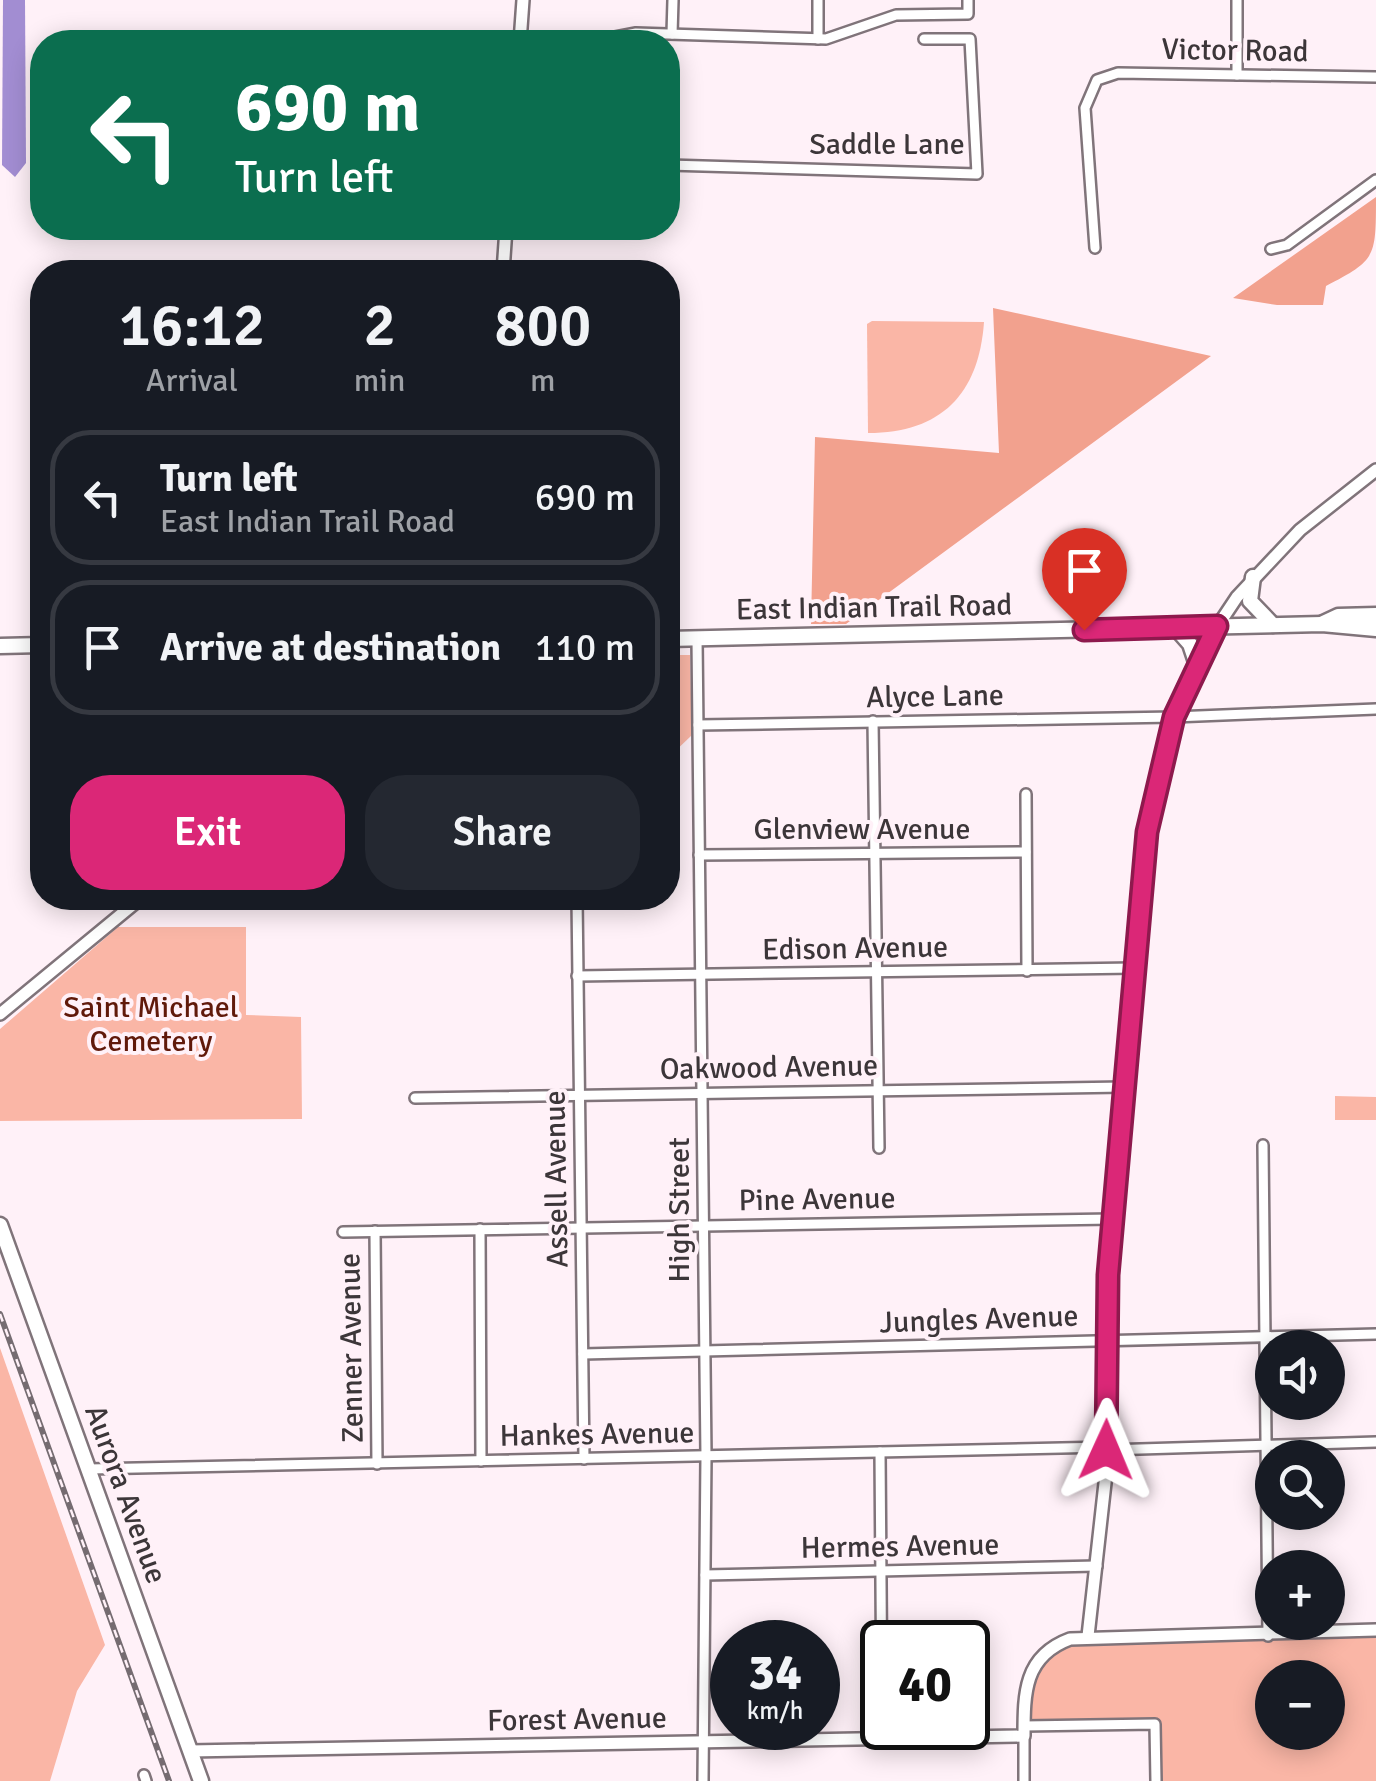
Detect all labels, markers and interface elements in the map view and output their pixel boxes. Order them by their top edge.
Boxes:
street label: Victor Road [1161,31,1309,70]
text: 690 m [235,64,420,150]
icon: left [70,70,200,200]
street label: Saddle Lane [809,126,965,163]
text: Turn left [235,150,394,205]
text: 16:12 [119,289,265,363]
text: 2 [363,289,396,363]
text: 800 [494,289,591,363]
text: Arrival [146,361,238,400]
text: min [354,361,405,400]
text: m [530,361,556,400]
text: Turn left [160,455,298,502]
icon: left [75,470,130,525]
text: 690 m [535,474,635,521]
text: East Indian Trail Road [160,502,455,541]
pin [1042,528,1127,631]
icon: arrive [1057,543,1112,598]
street label: East Indian Trail Road [735,587,1013,628]
icon: arrive [75,620,130,675]
text: Arrive at destination [160,624,501,671]
text: 110 m [535,624,635,671]
street label: Alyce Lane [866,677,1004,716]
button: Exit [70,775,345,890]
button: Share [365,775,640,890]
street label: Glenview Avenue [754,811,970,848]
street label: Edison Avenue [762,928,948,969]
park label: Saint Michael Cemetery [63,989,239,1060]
street label: Oakwood Avenue [659,1047,879,1088]
street label: Assell Avenue [536,1090,577,1268]
street label: High Street [661,1137,698,1283]
street label: Pine Avenue [738,1180,896,1219]
street label: Zenner Avenue [331,1253,372,1443]
street label: Jungles Avenue [879,1298,1079,1341]
map controls [1255,1330,1345,1750]
button: sound [1255,1330,1345,1420]
position arrow [1054,1398,1158,1502]
street label: Aurora Avenue [76,1400,175,1588]
street label: Hankes Avenue [499,1414,695,1455]
button: search [1255,1440,1345,1530]
street label: Hermes Avenue [800,1526,1000,1567]
button: + [1255,1550,1345,1640]
speed limit sign: 40 [860,1620,990,1750]
text: 34 [748,1642,802,1704]
button: − [1255,1660,1345,1750]
text: km/h [747,1695,803,1726]
street label: Forest Avenue [487,1699,667,1740]

